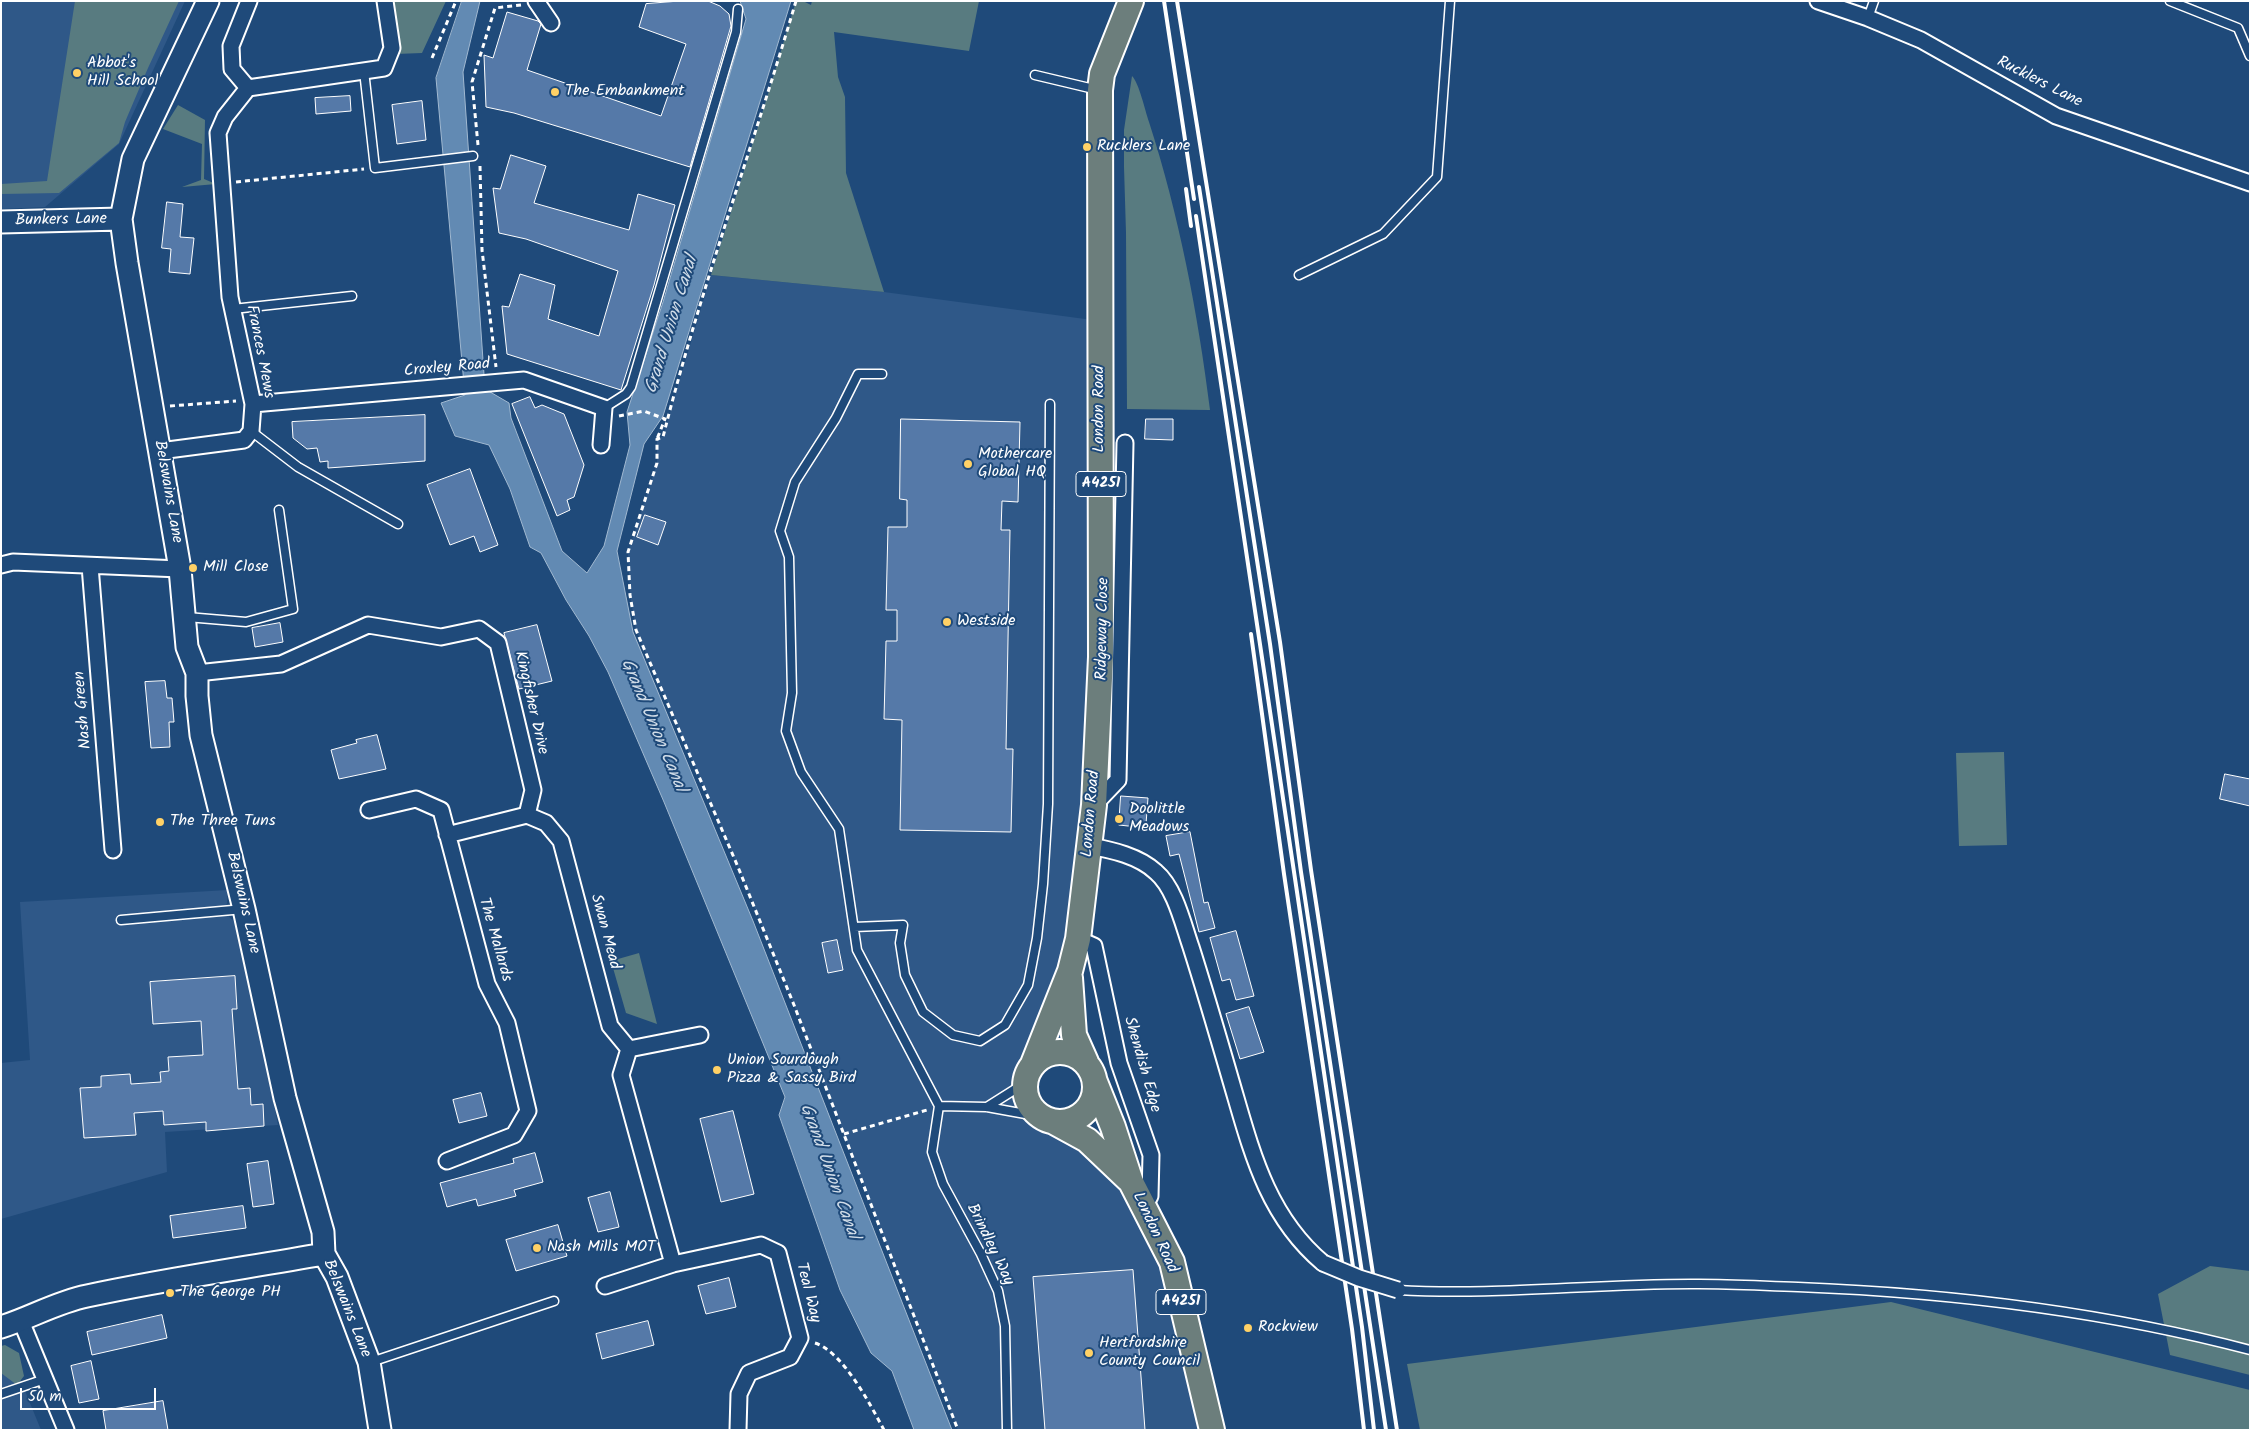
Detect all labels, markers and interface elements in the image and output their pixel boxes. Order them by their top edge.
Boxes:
street label: Rucklers Lane [1993,53,2085,113]
place label: Abbot's Hill School [87,54,158,92]
marker: Abbot's Hill School [71,67,83,79]
place label: The Embankment [565,82,684,102]
marker: The Embankment [549,86,561,98]
place label: Rucklers Lane [1097,137,1190,157]
marker: Rucklers Lane [1081,141,1093,153]
street label: Bunkers Lane [15,211,107,231]
water label: Grand Union Canal [642,254,704,396]
street label: Frances Mews [241,304,277,400]
street label: Croxley Road [403,356,491,382]
street label: London Road [1090,366,1110,452]
street label: Belswains Lane [149,439,185,545]
place label: Mothercare Global HQ [978,445,1052,483]
marker: Mothercare Global HQ [962,458,974,470]
road number: A4251 [1076,472,1126,496]
place label: Mill Close [203,558,268,578]
marker: Mill Close [187,562,199,574]
street label: Ridgeway Close [1094,577,1114,681]
place label: Westside [957,612,1016,632]
marker: Westside [941,616,953,628]
street label: Kingfisher Drive [509,649,551,757]
water label: Grand Union Canal [614,656,690,796]
street label: Nash Green [71,670,97,750]
street label: London Road [1079,770,1105,858]
place label: Doolittle Meadows [1129,800,1189,838]
place label: The Three Tuns [170,812,276,832]
marker: Doolittle Meadows [1113,813,1125,825]
marker: The Three Tuns [154,816,166,828]
street label: Belswains Lane [221,850,263,956]
street label: Swan Mead [585,892,623,972]
street label: The Mallards [473,896,515,984]
street label: Shendish Edge [1118,1015,1164,1115]
place label: Union Sourdough Pizza & Sassy Bird [727,1051,856,1089]
marker: Union Sourdough Pizza & Sassy Bird [711,1064,723,1076]
water label: Grand Union Canal [793,1101,863,1243]
street label: London Road [1127,1190,1181,1276]
street label: Brindley Way [961,1201,1017,1289]
place label: Nash Mills MOT [547,1238,656,1258]
marker: Nash Mills MOT [531,1242,543,1254]
street label: Belswains Lane [318,1257,374,1361]
street label: Teal Way [790,1261,824,1325]
place label: The George PH [180,1283,281,1303]
marker: The George PH [164,1287,176,1299]
road number: A4251 [1156,1290,1206,1314]
place label: Rockview [1258,1318,1318,1338]
marker: Rockview [1242,1322,1254,1334]
place label: Hertfordshire County Council [1099,1334,1200,1372]
marker: Hertfordshire County Council [1083,1347,1095,1359]
scale bar [22,1378,159,1410]
text: 50 m [28,1385,62,1409]

